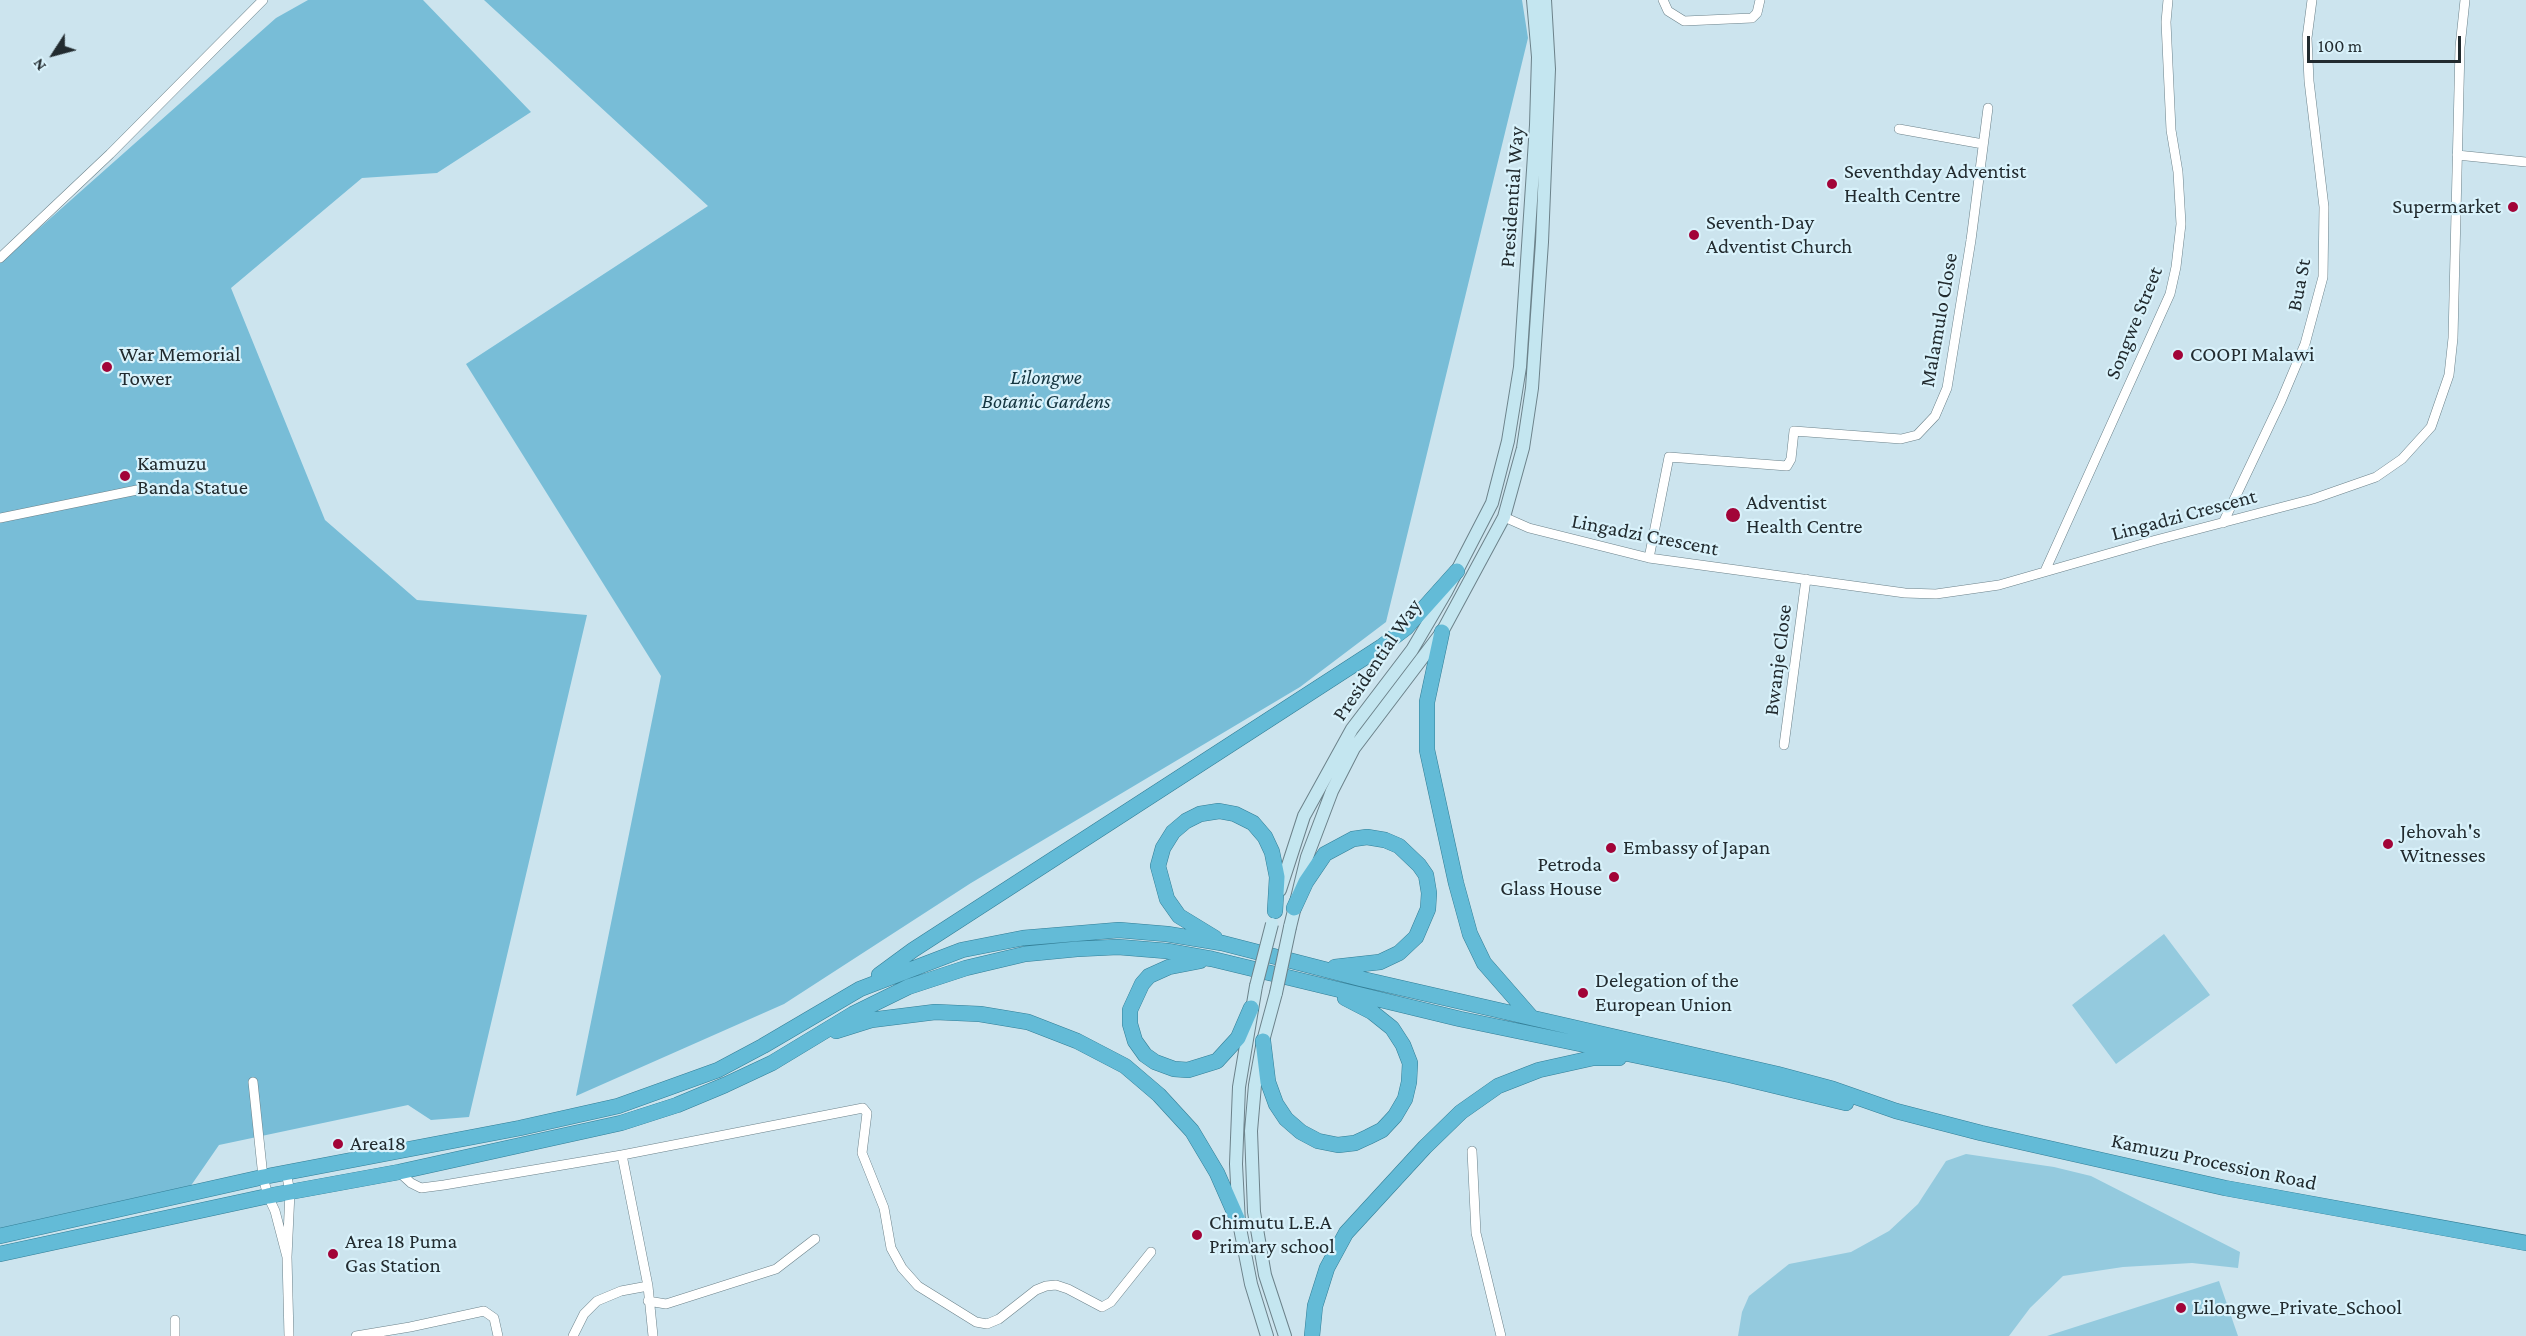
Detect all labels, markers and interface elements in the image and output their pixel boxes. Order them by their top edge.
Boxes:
north arrow [24,24,84,84]
scale bar [2310,24,2464,62]
text: 100 m [2318,36,2362,56]
text: N [29,55,49,74]
street label: Presidential Way [1495,126,1529,268]
place label: Seventhday Adventist Health Centre [1844,159,2026,209]
marker: Seventhday Adventist Health Centre [1825,177,1839,191]
place label: Supermarket [2392,194,2501,220]
marker: Supermarket [2506,200,2520,214]
place label: Seventh-Day Adventist Church [1706,210,1852,260]
marker: Seventh-Day Adventist Church [1687,228,1701,242]
street label: Malamulo Close [1915,251,1963,389]
street label: Bua St [2282,257,2316,313]
street label: Songwe Street [2100,263,2168,383]
place label: War Memorial Tower [119,342,241,392]
place label: COOPI Malawi [2190,342,2315,368]
marker: COOPI Malawi [2171,348,2185,362]
marker: War Memorial Tower [100,360,114,374]
park label: Lilongwe Botanic Gardens [981,365,1111,415]
place label: Kamuzu Banda Statue [137,451,248,501]
marker: Kamuzu Banda Statue [118,469,132,483]
street label: Lingadzi Crescent [2109,484,2259,546]
place label: Adventist Health Centre [1746,490,1862,540]
marker: Adventist Health Centre [1724,506,1742,524]
street label: Lingadzi Crescent [1569,508,1721,562]
street label: Presidential Way [1327,594,1427,726]
street label: Bwanje Close [1759,603,1797,717]
place label: Jehovah's Witnesses [2400,819,2486,869]
place label: Embassy of Japan [1623,835,1770,861]
marker: Jehovah's Witnesses [2381,837,2395,851]
marker: Embassy of Japan [1604,841,1618,855]
place label: Petroda Glass House [1500,852,1602,902]
marker: Petroda Glass House [1607,870,1621,884]
place label: Delegation of the European Union [1595,968,1739,1018]
marker: Delegation of the European Union [1576,986,1590,1000]
street label: Kamuzu Procession Road [2109,1128,2319,1196]
place label: Area18 [350,1131,406,1157]
marker: Area18 [331,1137,345,1151]
place label: Chimutu L.E.A Primary school [1209,1210,1335,1260]
marker: Chimutu L.E.A Primary school [1190,1228,1204,1242]
place label: Area 18 Puma Gas Station [345,1229,457,1279]
marker: Area 18 Puma Gas Station [326,1247,340,1261]
place label: Lilongwe_Private_School [2193,1295,2402,1321]
marker: Lilongwe_Private_School [2174,1301,2188,1315]

